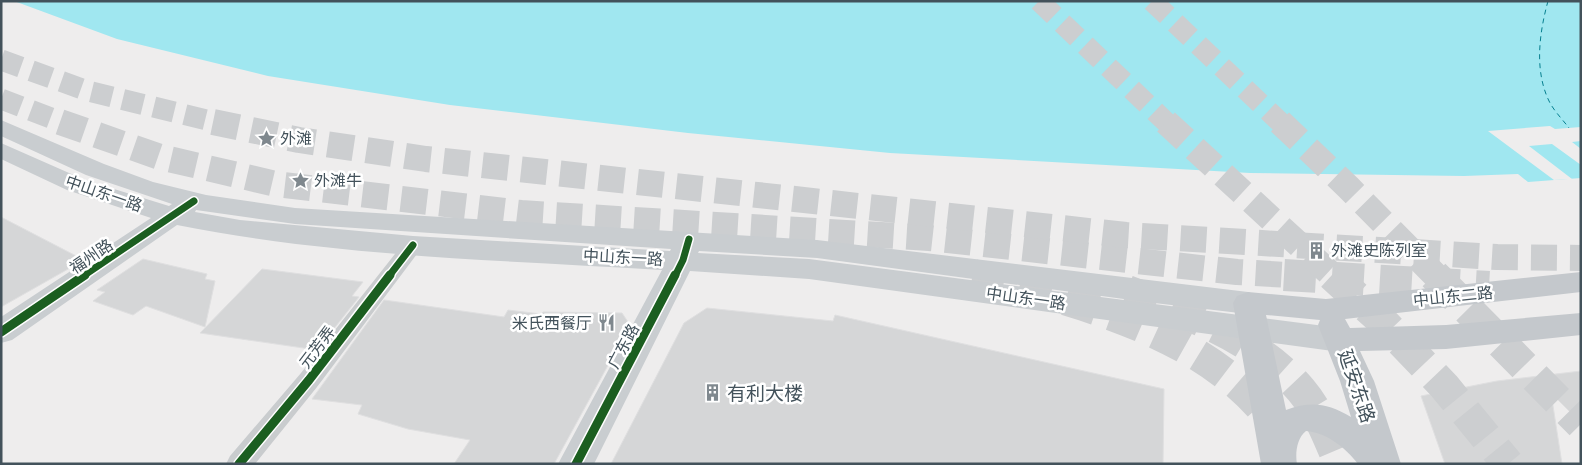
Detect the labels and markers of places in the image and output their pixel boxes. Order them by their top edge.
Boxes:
place icon: 外滩 [256,128,276,148]
place label: 外滩 [280,129,312,147]
place icon: 外滩牛 [290,170,310,190]
place label: 外滩牛 [314,171,362,189]
building icon: 外滩史陈列室 [1307,240,1327,260]
place label: 外滩史陈列室 [1331,241,1427,259]
restaurant icon: 米氏西餐厅 [596,313,616,333]
place label: 米氏西餐厅 [512,314,592,332]
place label: 有利大楼 [727,382,803,404]
building icon: 有利大楼 [703,383,723,403]

